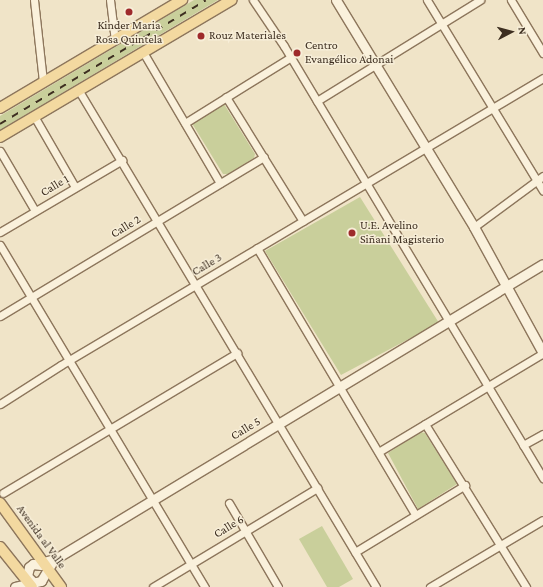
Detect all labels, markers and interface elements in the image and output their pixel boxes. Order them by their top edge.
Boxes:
marker: Kinder Maria Rosa Quintela [124,7,134,17]
north arrow [491,12,531,52]
place label: Kinder Maria Rosa Quintela [96,19,162,47]
text: N [517,26,529,35]
place label: Rouz Materiales [209,29,286,43]
marker: Rouz Materiales [196,31,206,41]
place label: Centro Evangélico Adonai [305,39,393,67]
marker: Centro Evangélico Adonai [292,48,302,58]
street label: Calle 1 [38,172,72,200]
street label: Calle 2 [109,213,143,241]
place label: U.E. Avelino Siñani Magisterio [360,219,444,247]
marker: U.E. Avelino Siñani Magisterio [347,228,357,238]
street label: Calle 3 [190,251,224,279]
street label: Calle 5 [229,415,263,443]
street label: Avenida al Valle [13,502,69,572]
street label: Calle 6 [211,512,247,542]

